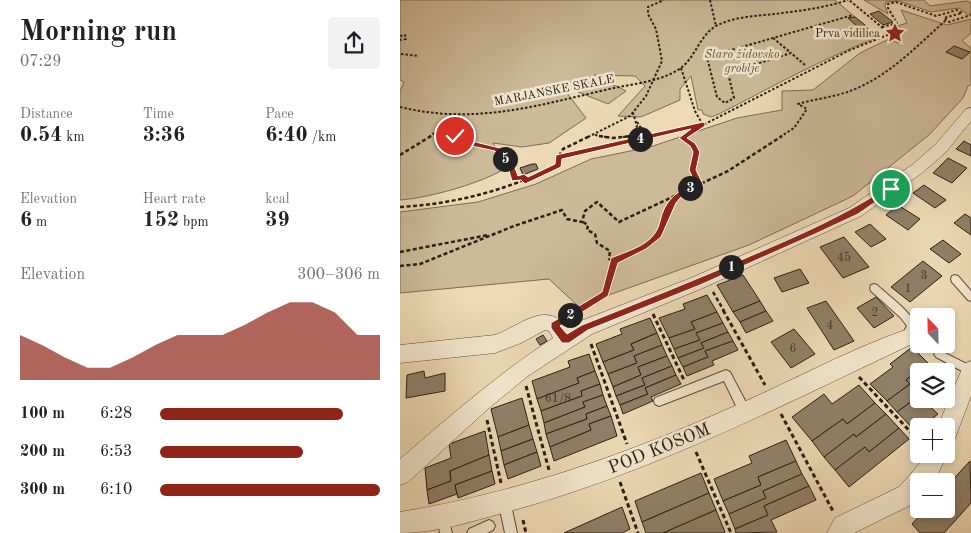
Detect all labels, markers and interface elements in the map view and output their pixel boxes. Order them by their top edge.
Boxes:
button: share [328,17,380,69]
text: Morning run [20,19,177,47]
place icon: Prva vidilica [884,22,906,44]
place label: Prva vidilica [815,28,880,40]
park label: Staro židovsko groblje [705,48,780,75]
text: 07:29 [20,54,62,70]
street label: MARJANSKE SKALE [493,73,615,109]
text: Distance [20,107,73,121]
text: Time [143,107,174,121]
text: Pace [265,107,294,121]
pin [434,115,476,157]
icon: check [441,122,469,150]
text: 0.54 [20,125,62,146]
text: 3:36 [143,125,185,146]
text: 6:40 [265,125,308,146]
pin: 4 [628,126,652,152]
text: km [62,130,85,144]
text: /km [308,130,336,144]
text: 4 [636,132,645,146]
pin: 5 [492,146,518,172]
text: 5 [501,152,510,166]
pin [870,168,912,210]
icon: arrive [877,175,905,203]
pin: 3 [678,176,702,200]
text: 3 [686,181,695,195]
text: Elevation [20,192,77,206]
text: Heart rate [143,192,206,206]
text: kcal [265,192,289,206]
text: 6 [20,210,32,231]
text: 152 [143,210,179,231]
text: 39 [265,210,290,231]
text: m [32,215,47,229]
text: bpm [179,215,209,229]
house number: 45 [837,251,851,264]
pin: 1 [718,254,744,280]
text: 1 [727,260,736,274]
text: Elevation [20,267,85,283]
text: 300–306 m [297,267,380,283]
house number: 3 [921,270,927,282]
house number: 1 [905,283,911,295]
pin: 2 [558,302,582,328]
house number: 2 [872,307,878,319]
text: 2 [566,308,575,322]
north arrow [910,308,955,352]
map controls [910,308,955,518]
house number: 4 [827,320,834,332]
house number: 6 [790,343,797,355]
button: layers [910,363,955,408]
house number: 61/8 [545,393,571,405]
text: 100 m [20,406,65,422]
text: 6:28 [100,406,132,422]
button: + [910,418,955,463]
street label: POD KOSOM [606,420,713,478]
text: 200 m [20,444,65,460]
text: 6:53 [100,444,132,460]
button: − [910,473,955,518]
text: 300 m [20,482,65,498]
text: 6:10 [100,482,132,498]

